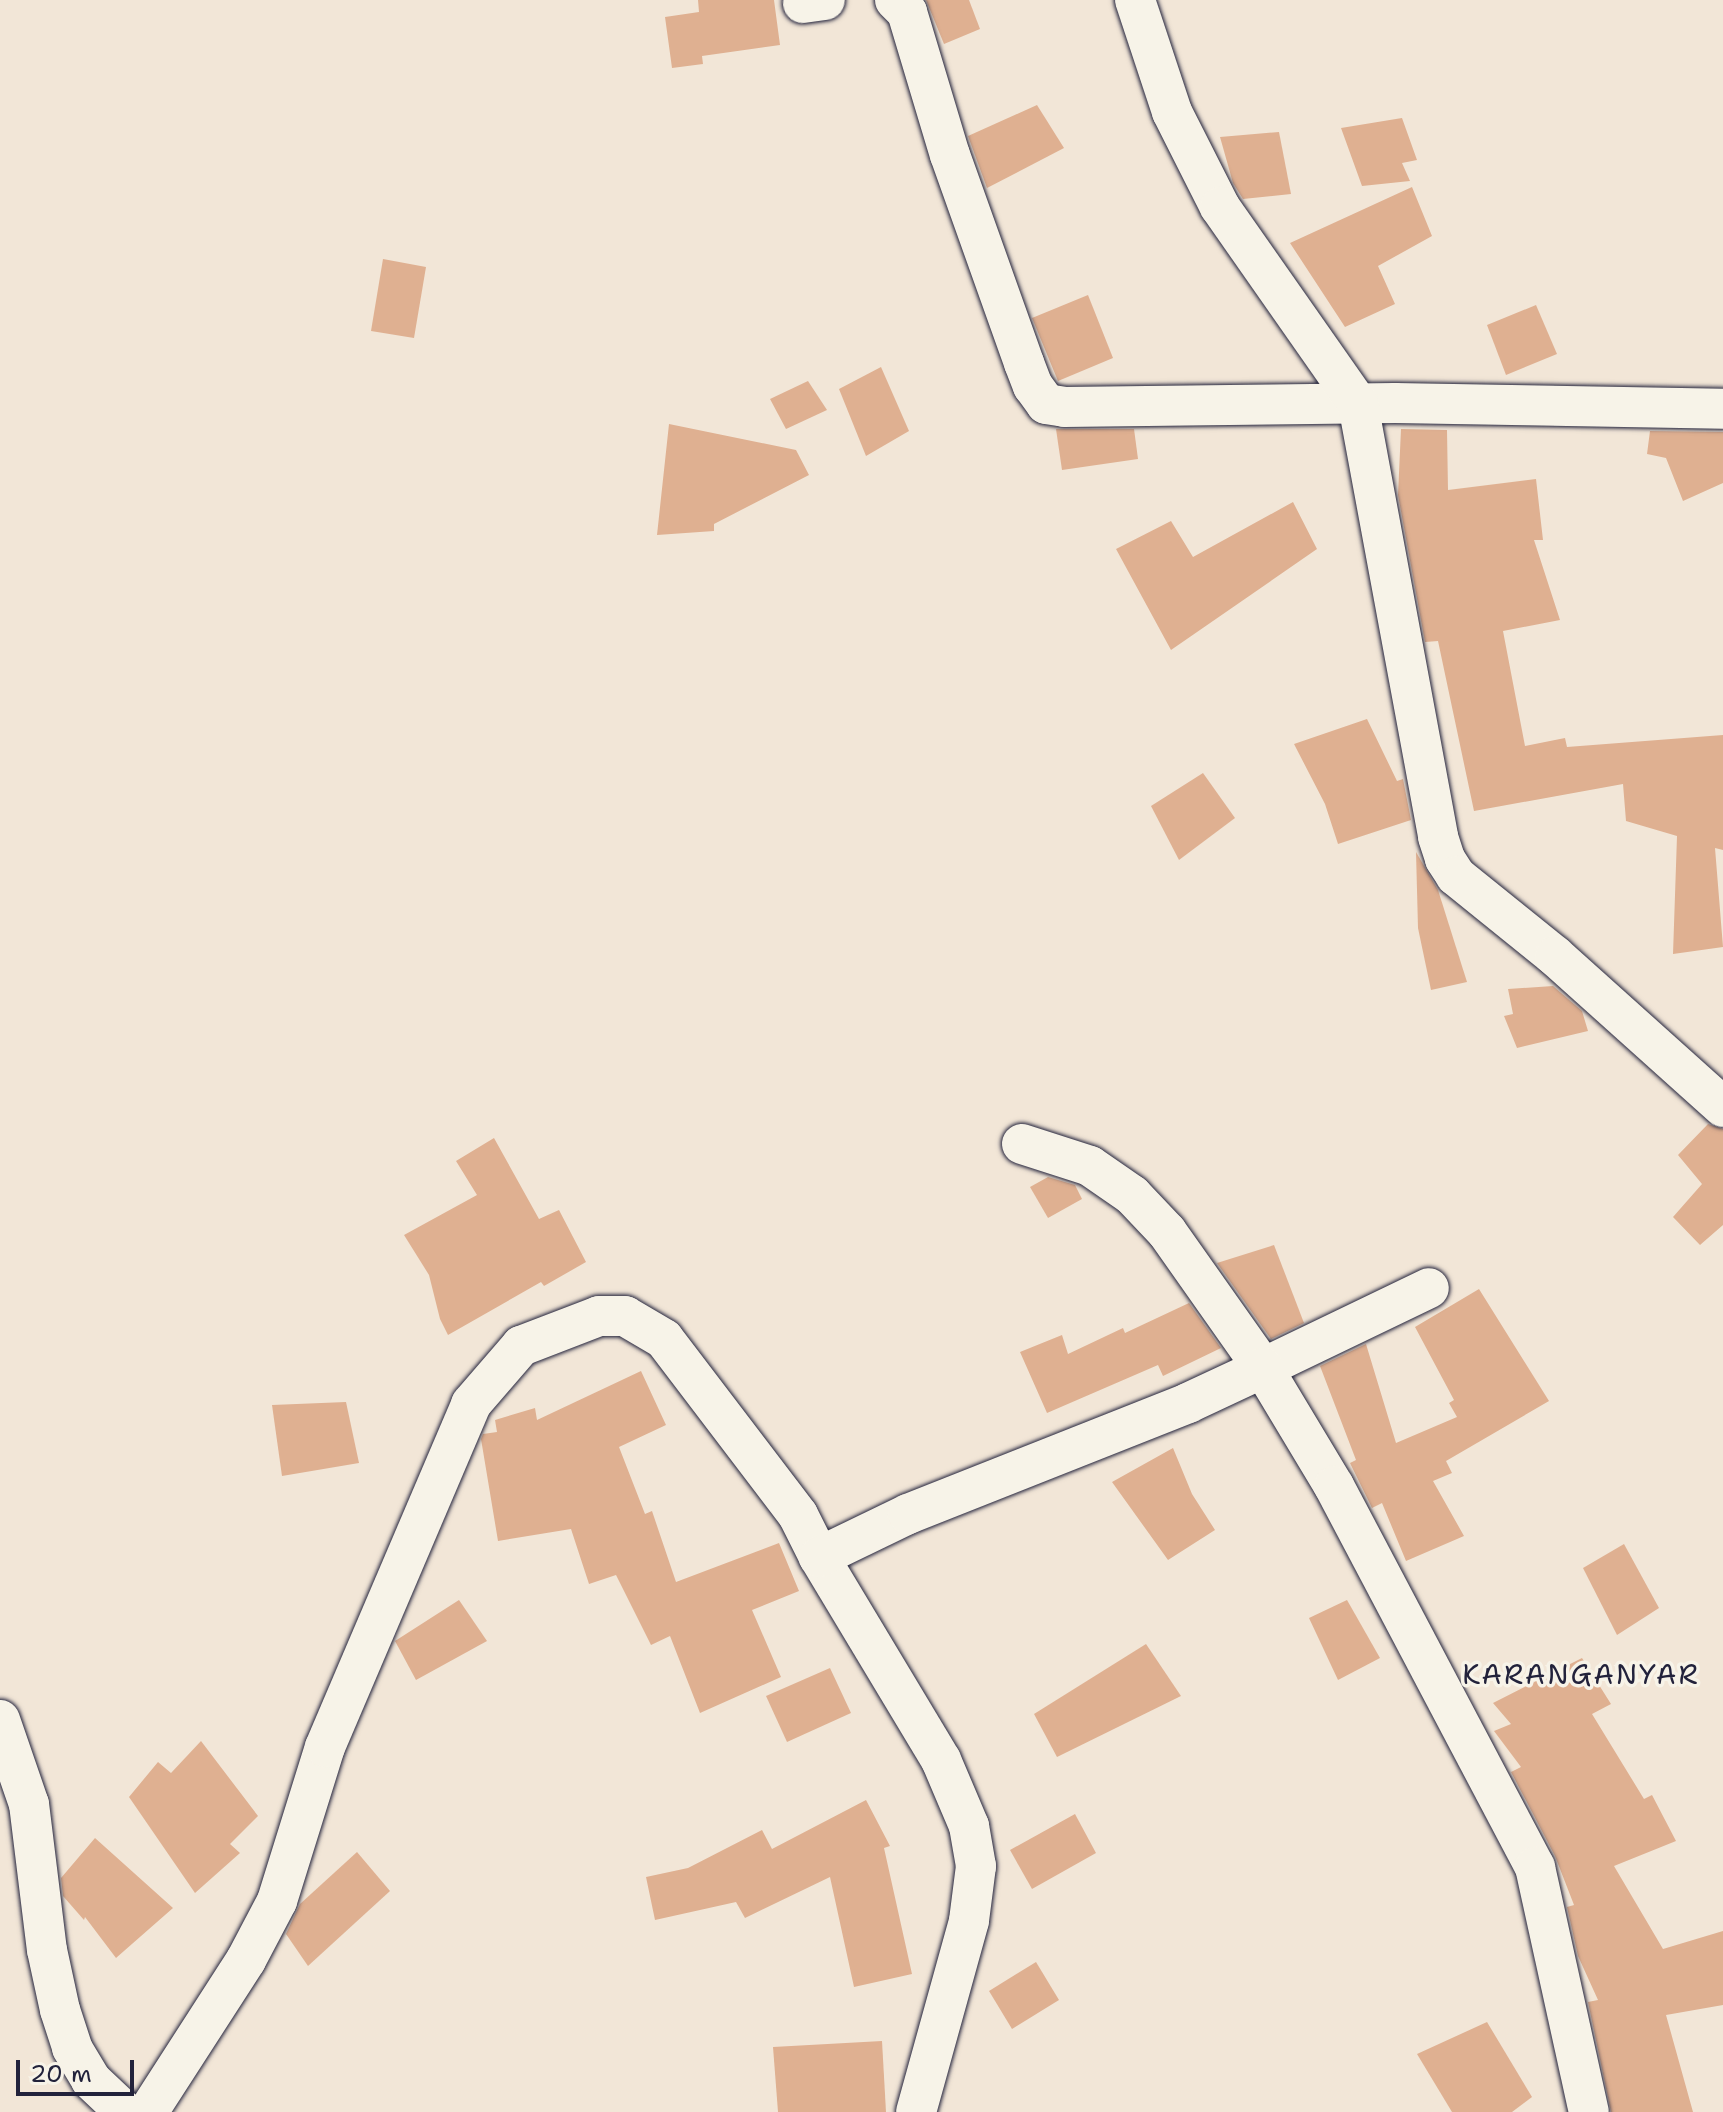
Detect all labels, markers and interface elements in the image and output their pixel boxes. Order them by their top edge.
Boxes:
district label: KARANGANYAR [1462,1657,1700,1691]
scale bar [20,2044,138,2094]
text: 20 m [30,2058,92,2090]

